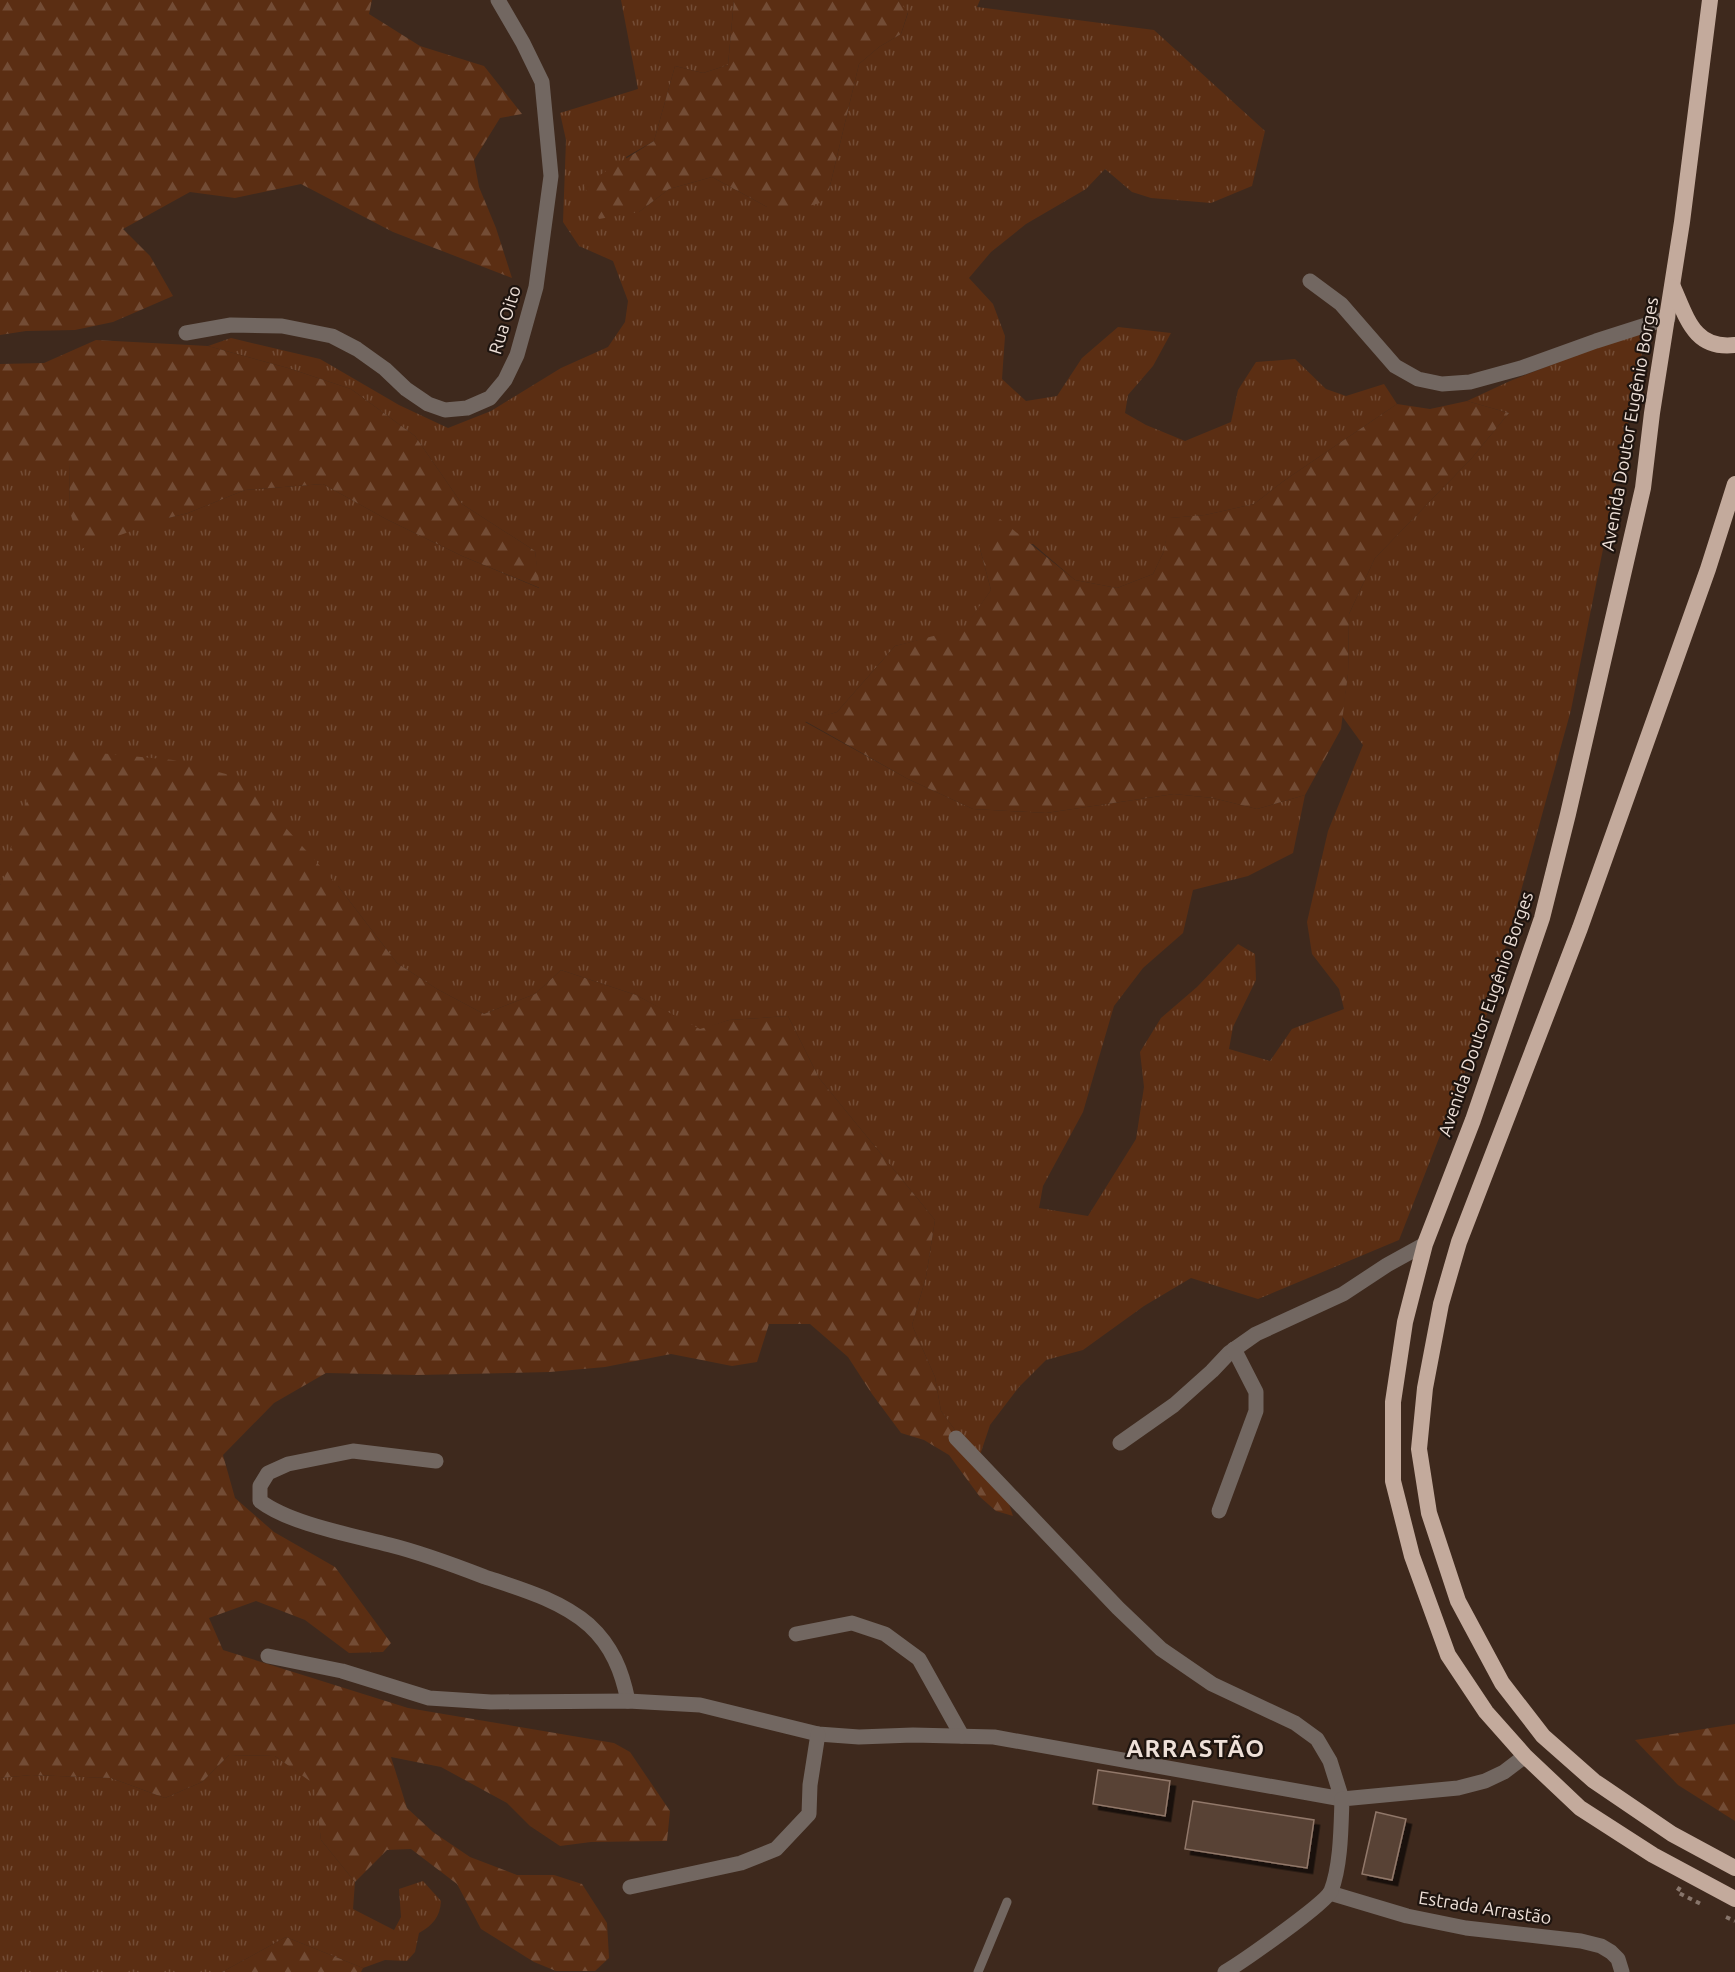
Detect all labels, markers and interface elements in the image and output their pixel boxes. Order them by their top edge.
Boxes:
street label: Rua Oito [484,283,524,356]
street label: Avenida Doutor Eugênio Borges [1597,295,1661,552]
street label: Avenida Doutor Eugênio Borges [1434,889,1536,1139]
district label: ARRASTÃO [1126,1734,1266,1762]
street label: Estrada Arrastão [1417,1887,1553,1927]

